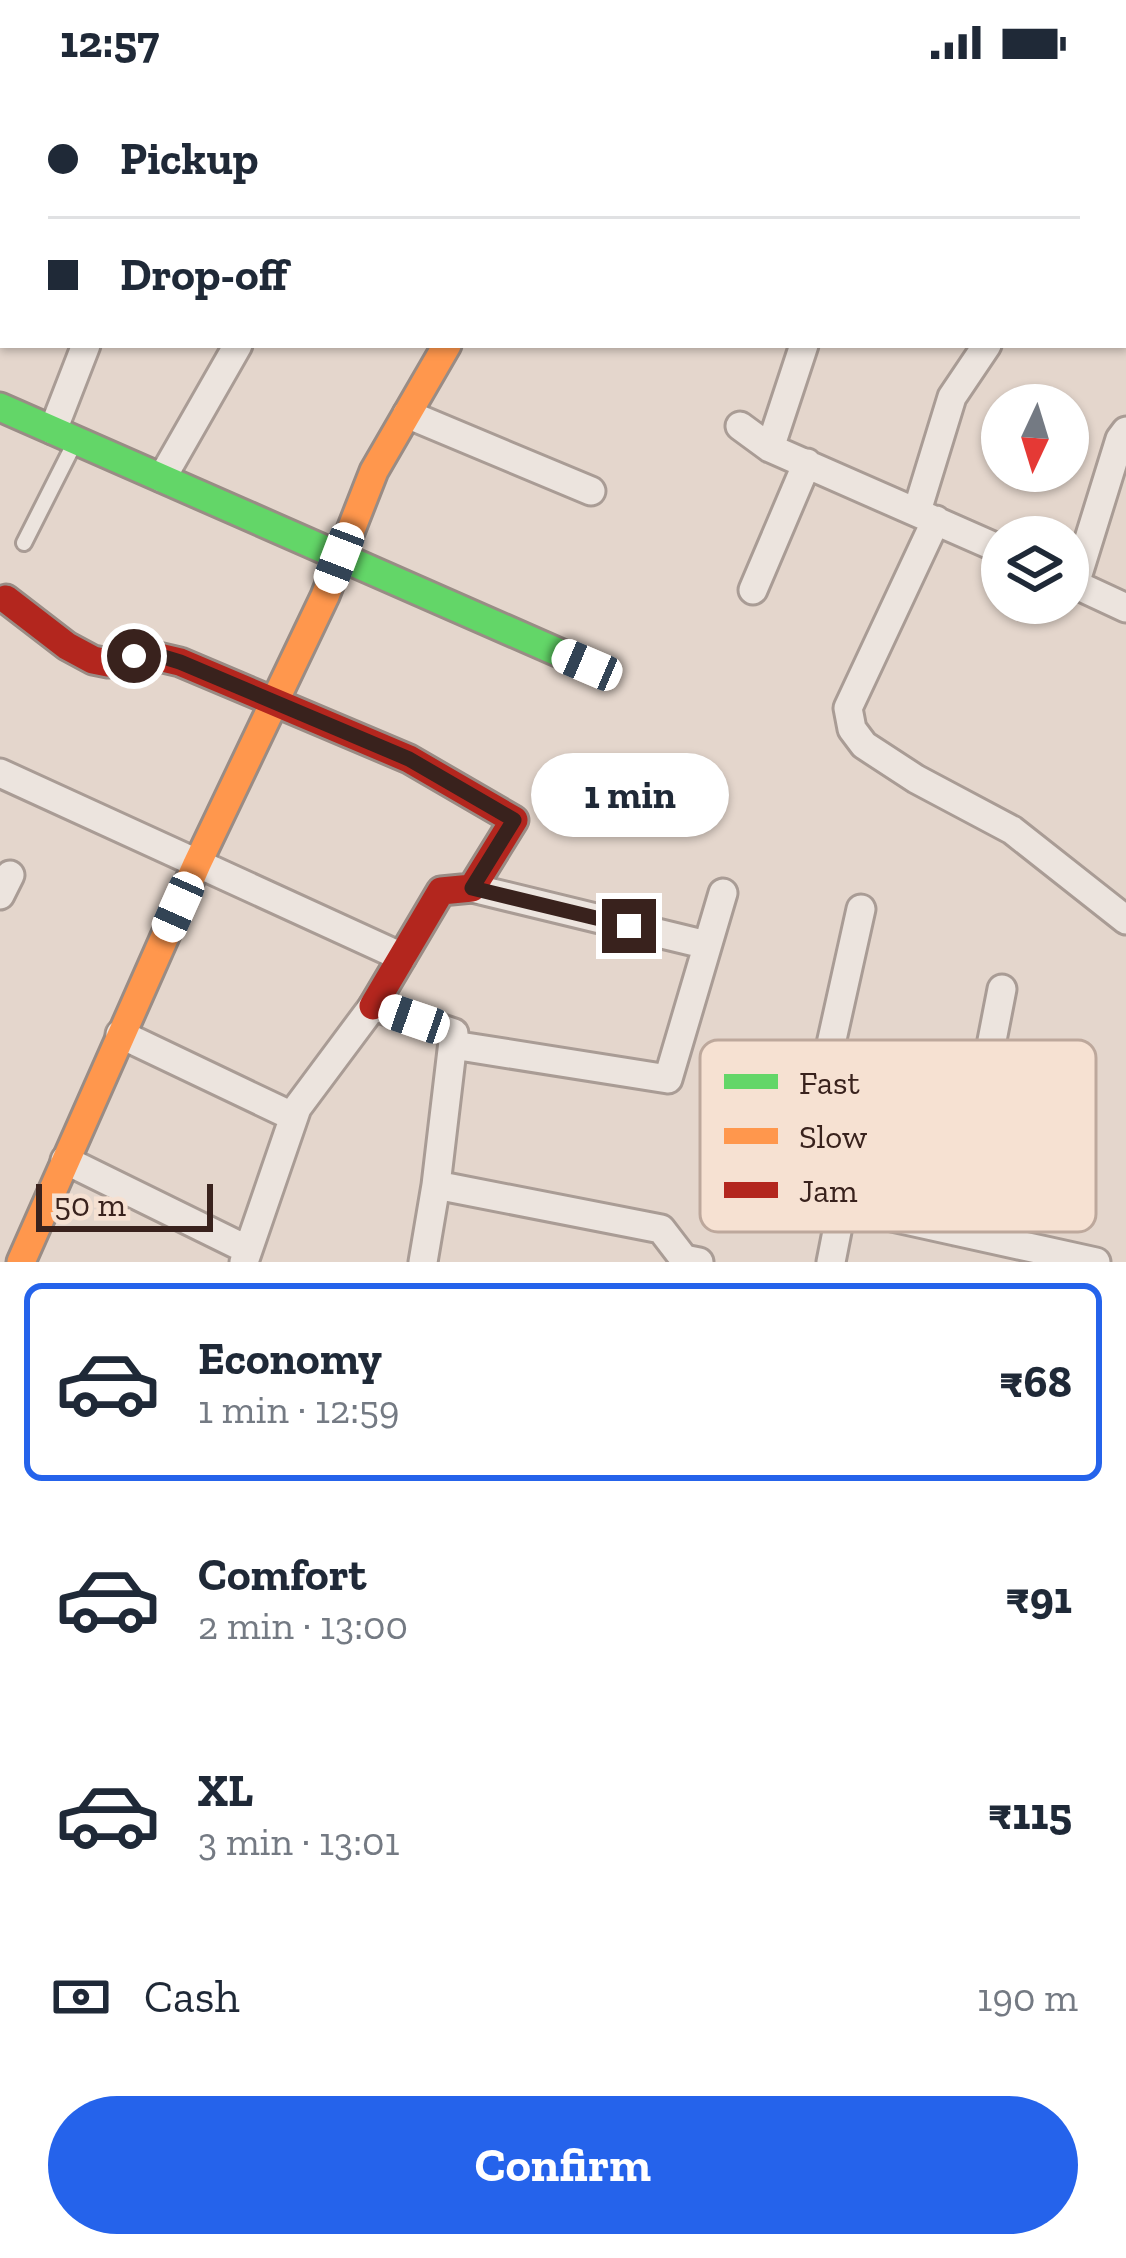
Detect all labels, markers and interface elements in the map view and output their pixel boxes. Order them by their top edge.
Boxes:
text: 12:57 [60,15,159,69]
text: Pickup [120,132,258,186]
text: Drop-off [120,248,288,302]
north arrow [981,384,1089,492]
map controls [981,384,1089,624]
button: layers [981,516,1089,624]
car [309,518,369,598]
route start [107,629,161,683]
car [547,634,627,696]
callout: 1 min [530,752,728,836]
text: 1 min [584,771,676,818]
car [147,867,209,947]
route end [602,899,656,953]
car [374,990,454,1048]
legend [700,1040,1096,1232]
text: Fast [799,1063,860,1102]
text: Slow [799,1117,867,1156]
text: Jam [799,1171,858,1210]
scale bar [36,1178,213,1231]
text: 50 m [54,1185,126,1224]
icon: car [54,1328,162,1436]
text: Economy [198,1332,382,1386]
text: ₹68 [999,1355,1072,1409]
text: 1 min · 12:59 [198,1386,400,1433]
icon: car [54,1544,162,1652]
text: Comfort [198,1548,366,1602]
text: ₹91 [1005,1571,1072,1625]
text: 2 min · 13:00 [198,1602,408,1649]
icon: car [54,1760,162,1868]
text: XL [198,1764,253,1818]
text: ₹115 [988,1787,1072,1841]
text: 3 min · 13:01 [198,1818,399,1865]
icon: cash [48,1964,114,2030]
text: Cash [144,1970,240,2024]
text: 190 m [977,1974,1078,2021]
button: Confirm [48,2096,1078,2234]

